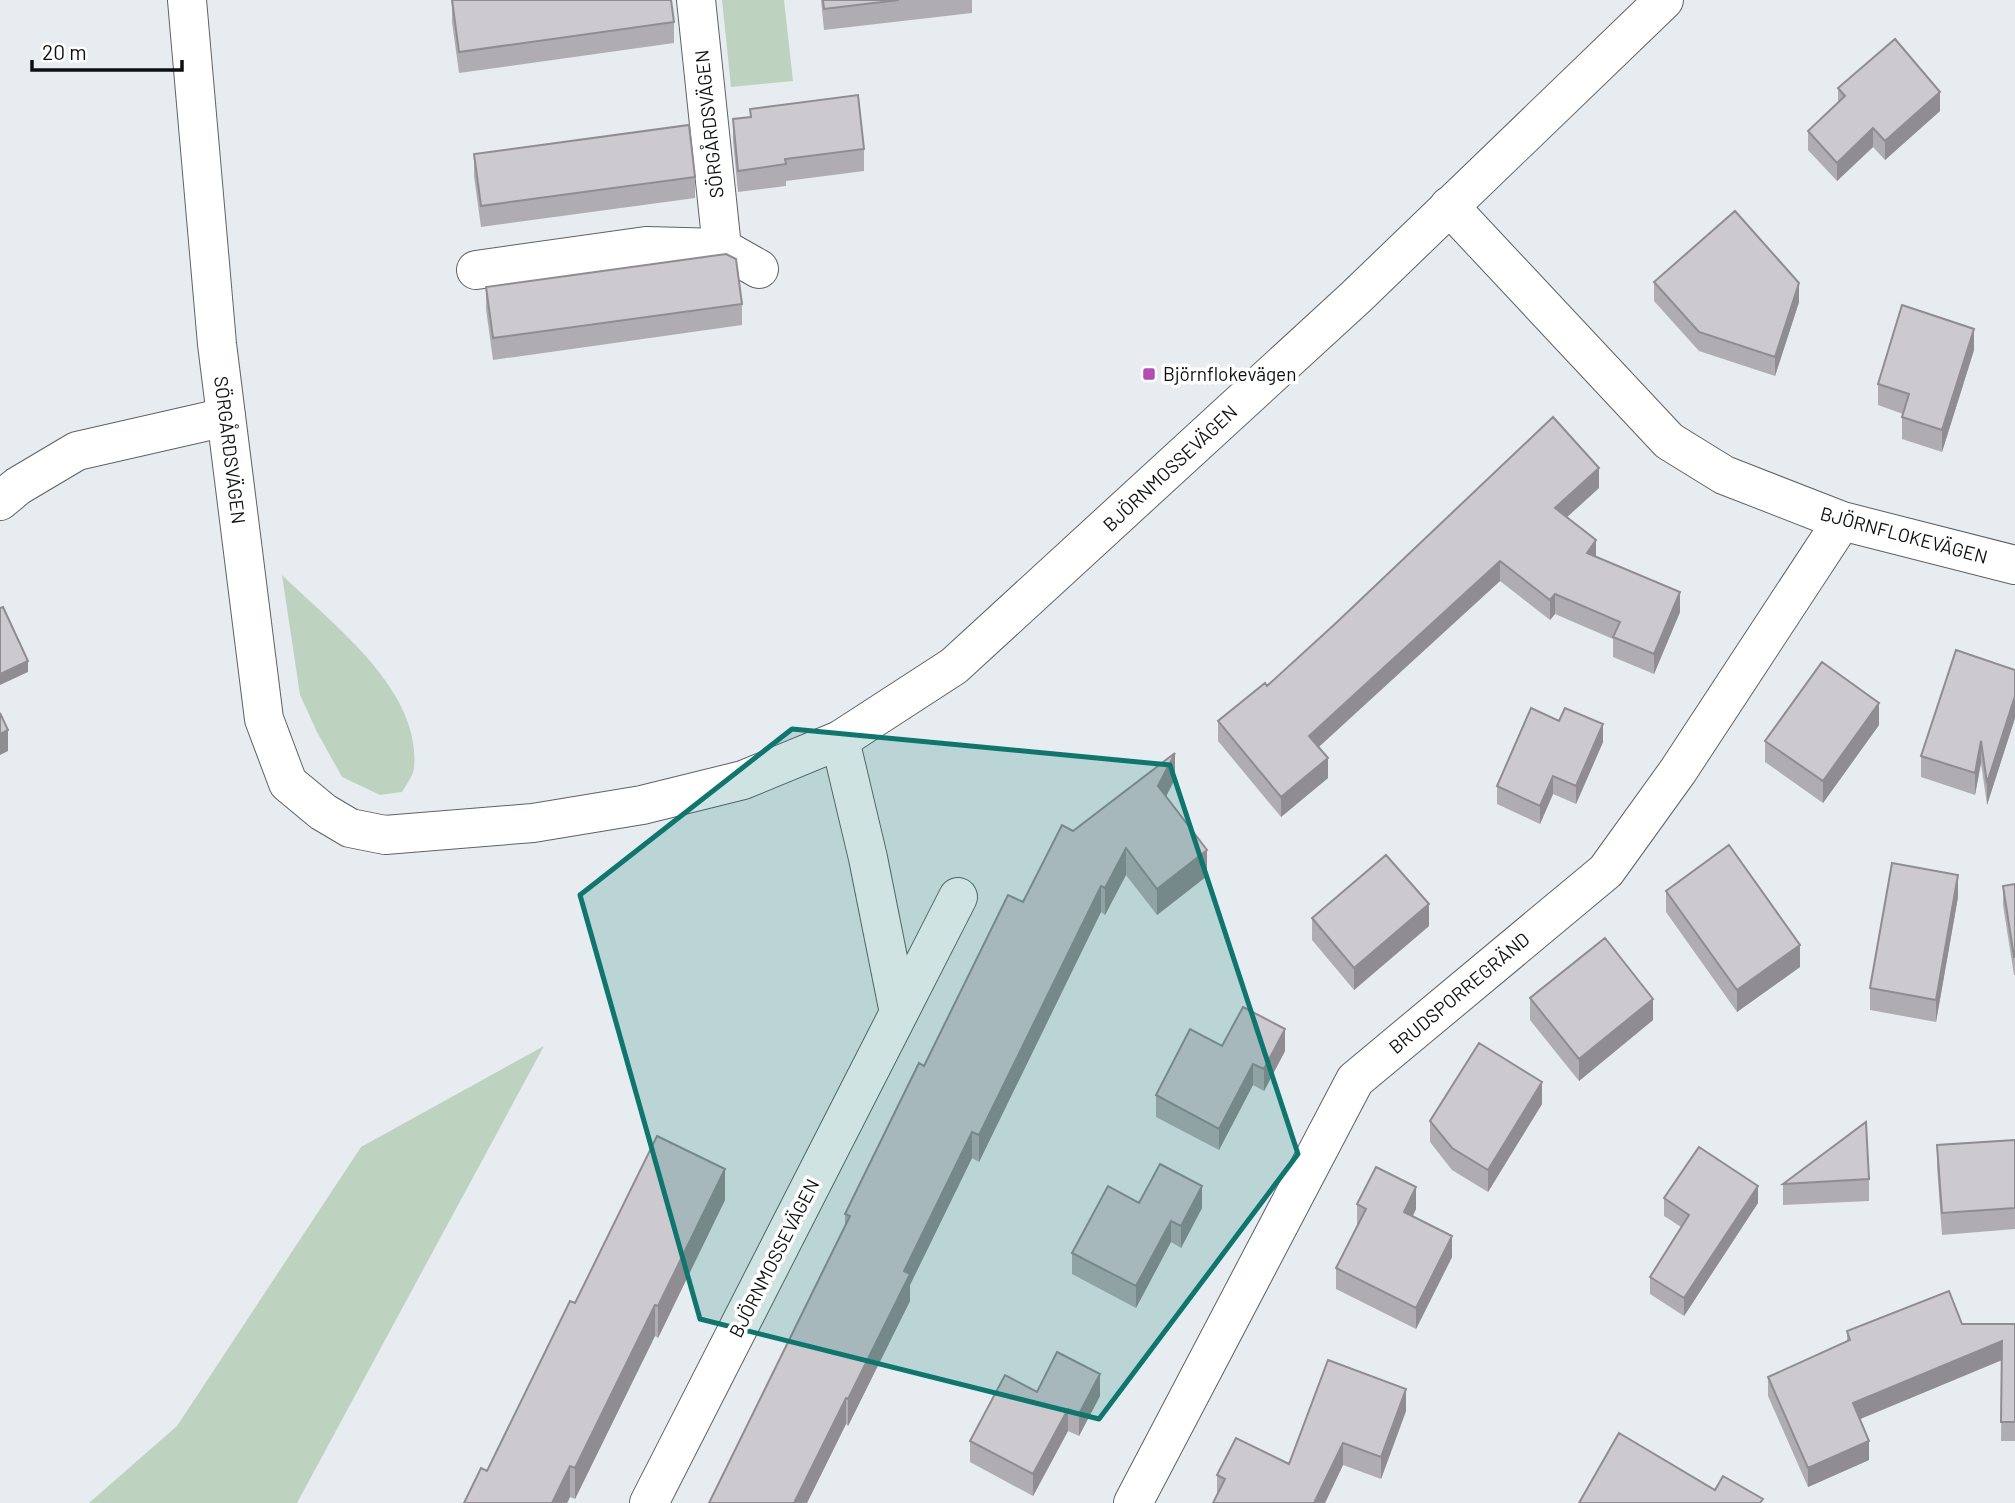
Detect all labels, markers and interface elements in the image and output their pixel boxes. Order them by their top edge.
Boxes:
scale bar [32,28,182,72]
text: 20 m [42,39,87,64]
street label: SÖRGÅRDSVÄGEN [689,49,728,199]
place label: Björnflokevägen [1163,362,1296,385]
marker: Björnflokevägen [1141,366,1157,382]
street label: SÖRGÅRDSVÄGEN [210,375,251,525]
street label: BJÖRNMOSSEVÄGEN [1098,400,1241,536]
street label: BJÖRNFLOKEVÄGEN [1818,501,1990,568]
street label: BRUDSPORREGRÄND [1384,927,1534,1058]
street label: BJÖRNMOSSEVÄGEN [724,1175,824,1341]

